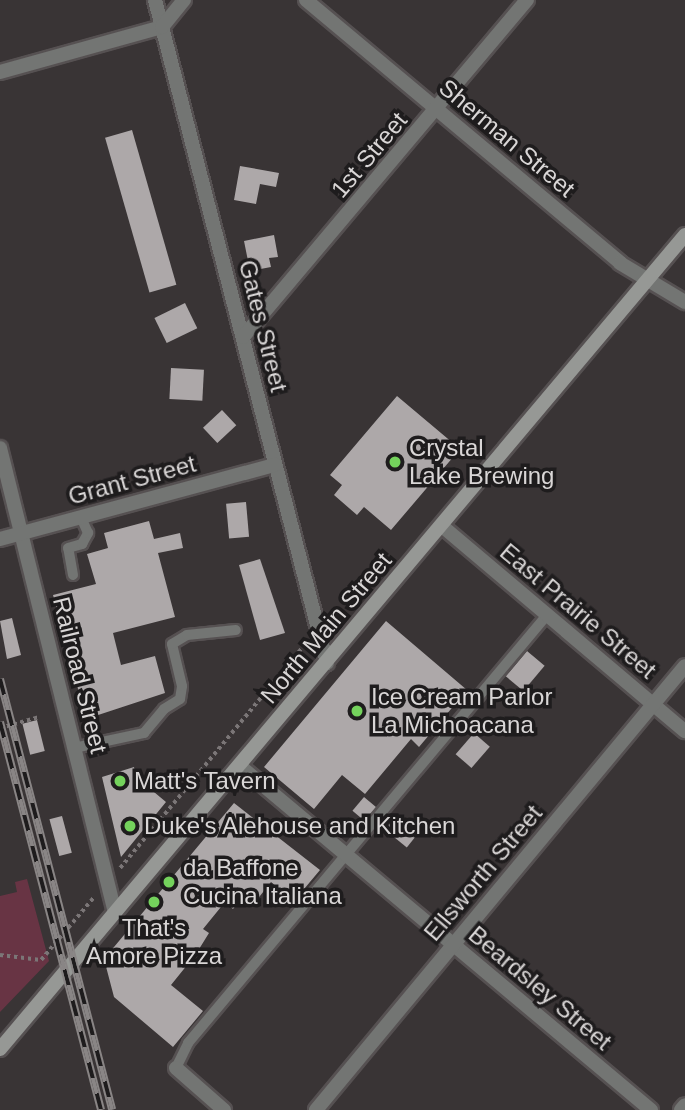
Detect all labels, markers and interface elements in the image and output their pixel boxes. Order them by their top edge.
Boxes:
street label: Sherman Street [433,73,581,203]
street label: 1st Street [325,106,413,204]
street label: Gates Street [233,257,293,395]
place label: Crystal Lake Brewing [409,434,554,490]
street label: Grant Street [65,449,199,511]
marker: Crystal Lake Brewing [387,454,403,470]
street label: East Prairie Street [494,537,662,685]
street label: North Main Street [255,547,397,709]
street label: Railroad Street [47,594,113,756]
place label: Ice Cream Parlor La Michoacana [371,683,552,739]
marker: Ice Cream Parlor La Michoacana [349,703,365,719]
place label: Matt's Tavern [134,767,276,795]
marker: Matt's Tavern [112,773,128,789]
street label: Ellsworth Street [418,799,548,947]
place label: Duke's Alehouse and Kitchen [144,812,457,840]
marker: Duke's Alehouse and Kitchen [122,818,138,834]
place label: da Baffone Cucina Italiana [183,854,342,910]
marker: da Baffone Cucina Italiana [161,874,177,890]
marker: That's Amore Pizza [146,894,162,910]
place label: That's Amore Pizza [86,914,222,970]
street label: Beardsley Street [463,920,617,1056]

